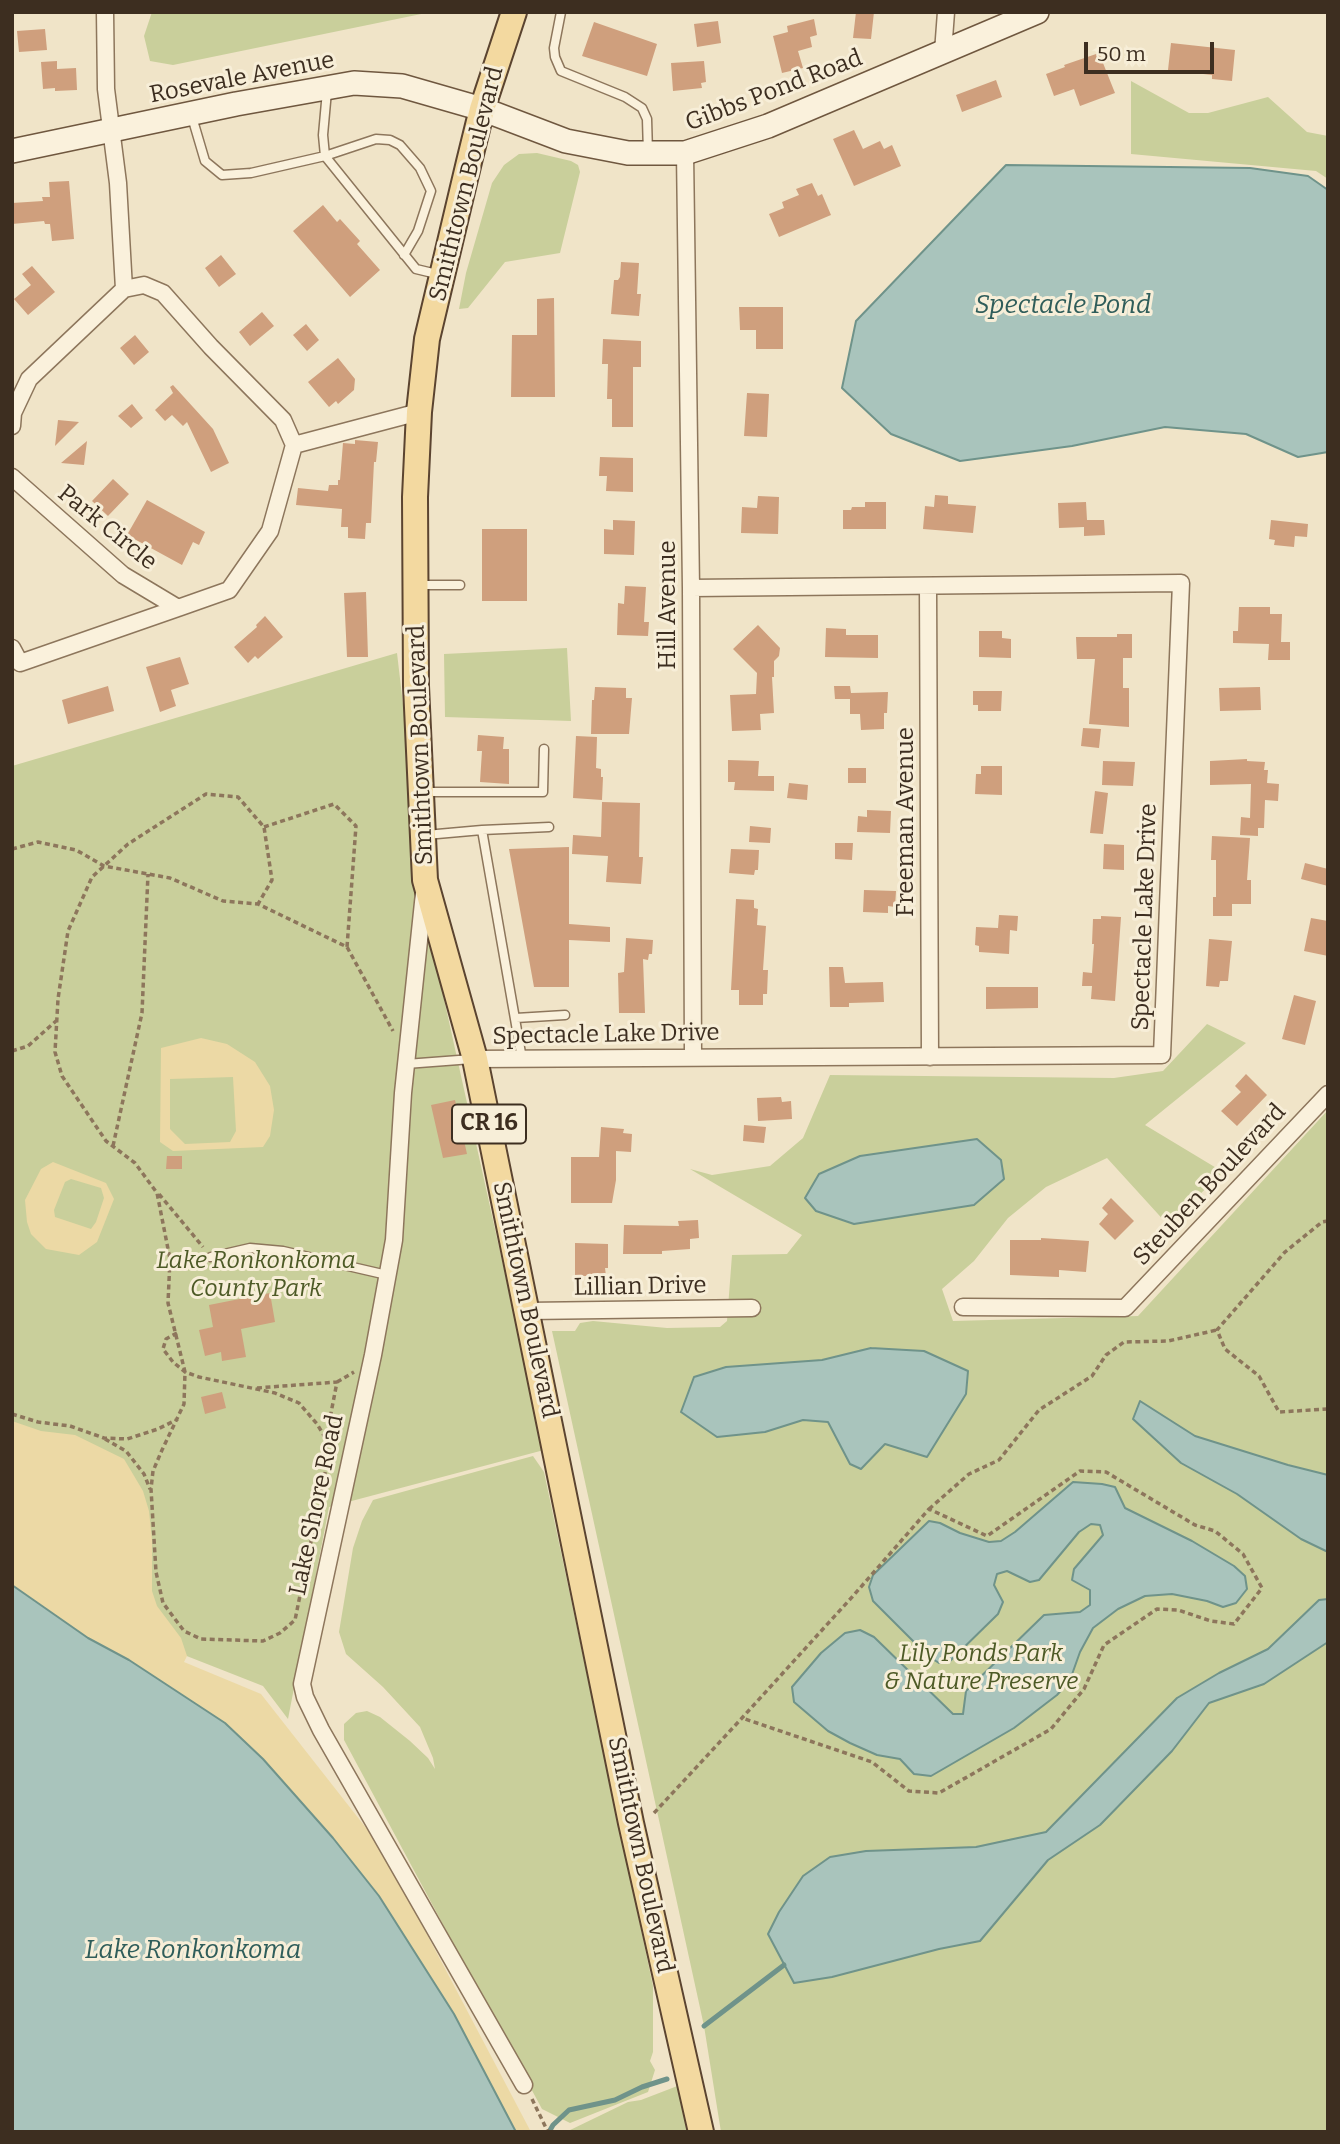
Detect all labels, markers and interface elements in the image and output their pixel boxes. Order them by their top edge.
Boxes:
scale bar [1088,28,1218,72]
text: 50 m [1097,41,1146,67]
street label: Gibbs Pond Road [681,44,867,138]
street label: Rosevale Avenue [147,46,337,110]
street label: Smithtown Boulevard [424,64,510,304]
water label: Spectacle Pond [975,290,1151,322]
street label: Park Circle [52,479,162,577]
street label: Hill Avenue [654,540,682,670]
street label: Smithtown Boulevard [402,624,440,866]
street label: Freeman Avenue [892,727,920,917]
street label: Spectacle Lake Drive [1127,803,1163,1031]
street label: Spectacle Lake Drive [492,1019,720,1051]
street label: Steuben Boulevard [1128,1098,1292,1272]
road number: CR 16 [452,1105,526,1144]
street label: Smithtown Boulevard [486,1179,564,1421]
park label: Lake Ronkonkoma County Park [156,1247,356,1303]
street label: Lillian Drive [573,1271,707,1303]
street label: Lake Shore Road [284,1412,350,1598]
park label: Lily Ponds Park & Nature Preserve [884,1640,1078,1696]
street label: Smithtown Boulevard [601,1734,679,1976]
water label: Lake Ronkonkoma [85,1935,301,1967]

